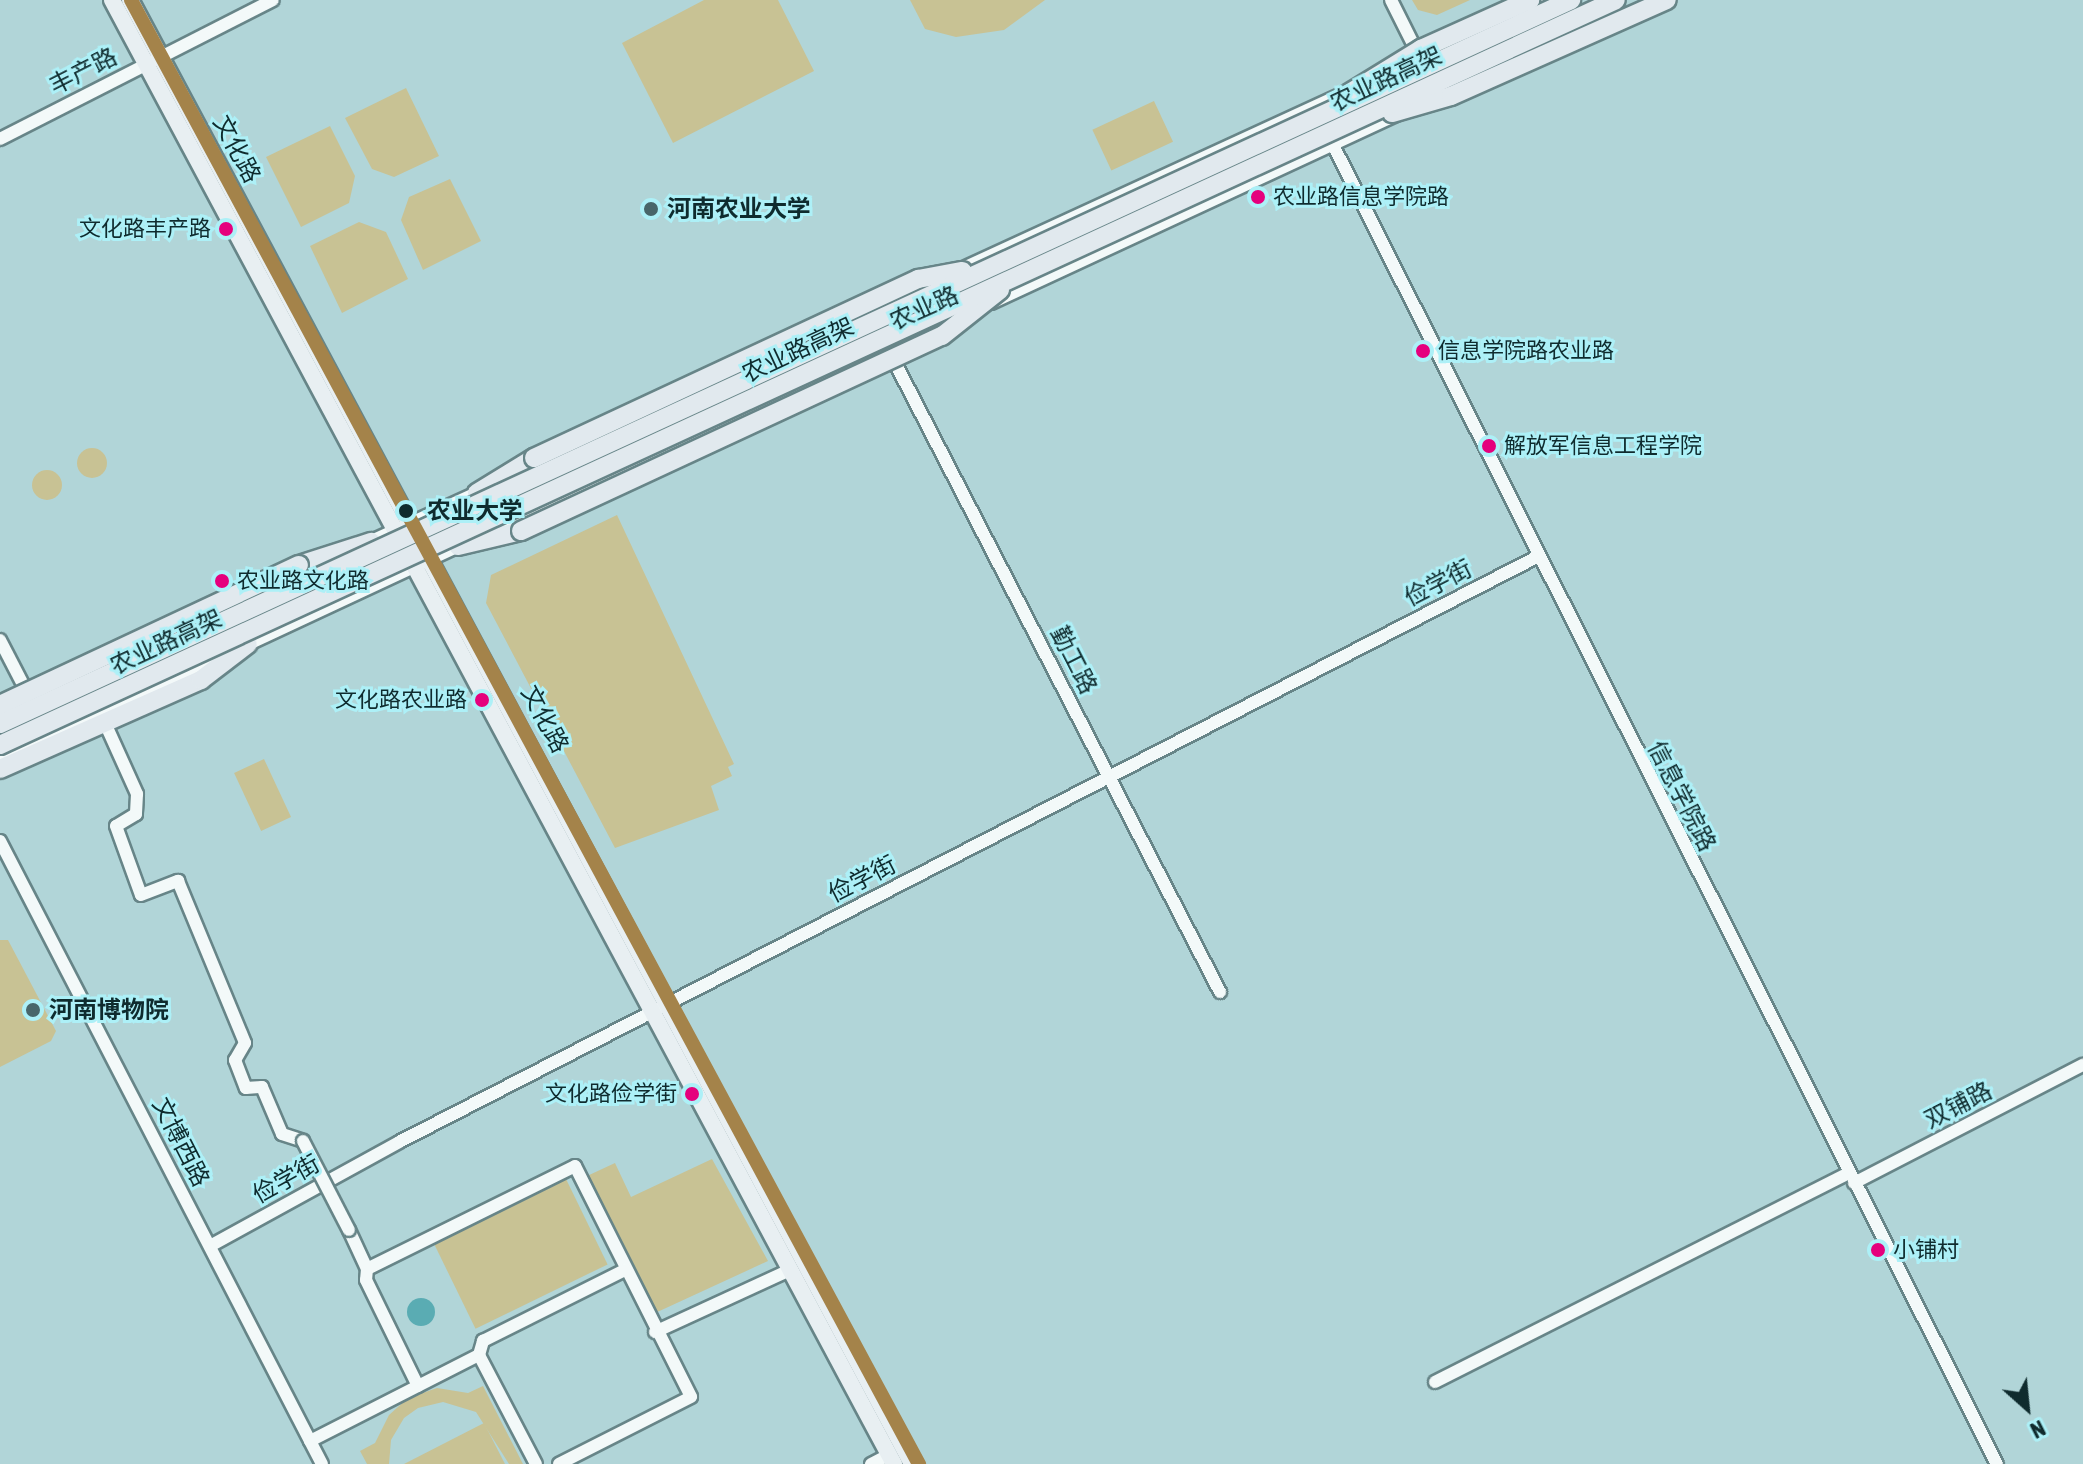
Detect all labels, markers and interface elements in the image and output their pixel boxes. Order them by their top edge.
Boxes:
street label: 农业路高架 [1326,41,1446,117]
street label: 丰产路 [44,42,122,100]
street label: 文化路 [207,110,267,188]
place label: 农业路信息学院路 [1273,184,1449,210]
marker: 农业路信息学院路 [1250,189,1266,205]
place label: 河南农业大学 [667,195,811,223]
marker: 河南农业大学 [642,200,660,218]
place label: 文化路丰产路 [79,216,211,242]
marker: 文化路丰产路 [218,221,234,237]
street label: 农业路 [885,280,963,336]
street label: 农业路高架 [738,312,858,388]
place label: 信息学院路农业路 [1438,338,1614,364]
marker: 信息学院路农业路 [1415,343,1431,359]
place label: 解放军信息工程学院 [1504,433,1702,459]
marker: 解放军信息工程学院 [1481,438,1497,454]
marker: 农业大学 [392,497,420,525]
place label: 农业大学 [427,497,523,525]
street label: 俭学街 [1399,554,1477,612]
place label: 农业路文化路 [237,568,369,594]
marker: 农业路文化路 [214,573,230,589]
street label: 农业路高架 [106,604,226,680]
street label: 勤工路 [1045,621,1103,699]
street label: 文化路 [515,680,575,758]
place label: 文化路农业路 [335,687,467,713]
marker: 文化路农业路 [474,692,490,708]
street label: 信息学院路 [1642,736,1722,856]
street label: 俭学街 [823,850,901,908]
place label: 河南博物院 [49,996,169,1024]
marker: 河南博物院 [24,1001,42,1019]
street label: 双铺路 [1919,1076,1997,1134]
place label: 文化路俭学街 [545,1081,677,1107]
marker: 文化路俭学街 [684,1086,700,1102]
street label: 文博西路 [146,1093,216,1191]
street label: 俭学街 [248,1149,324,1209]
place label: 小铺村 [1893,1237,1959,1263]
marker: 小铺村 [1870,1242,1886,1258]
north arrow [1987,1368,2067,1448]
text: N [2026,1415,2050,1444]

